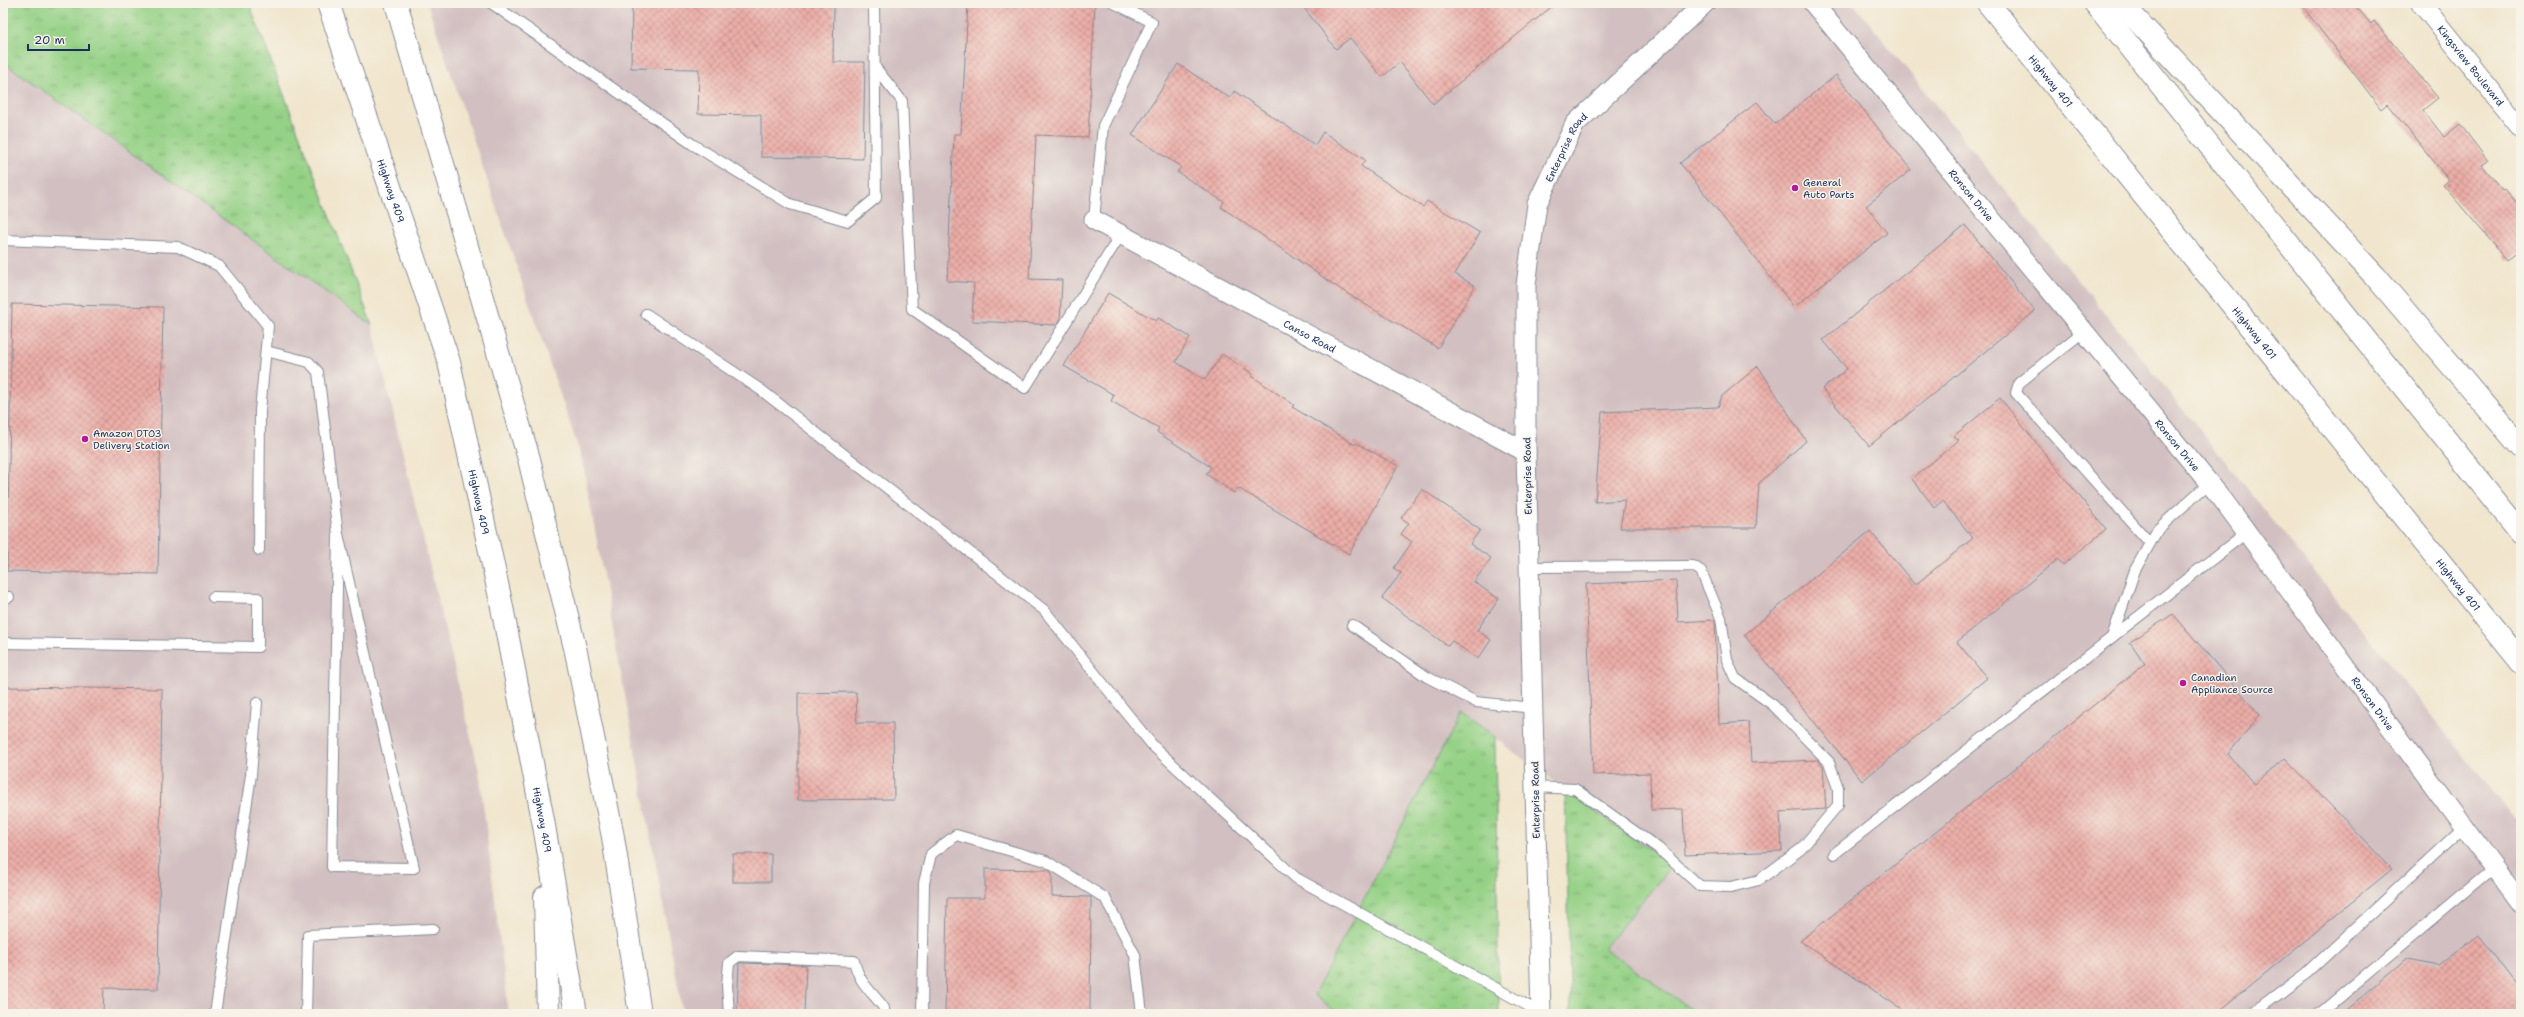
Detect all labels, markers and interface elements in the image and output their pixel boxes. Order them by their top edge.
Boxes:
street label: Kingsview Boulevard [2434,23,2507,109]
scale bar [28,26,89,52]
text: 20 m [34,32,65,48]
street label: Highway 401 [2025,52,2076,110]
street label: Enterprise Road [1542,109,1591,184]
street label: Highway 409 [374,157,408,224]
street label: Ronson Drive [1946,167,1997,224]
place label: General Auto Parts [1803,176,1855,201]
marker: General Auto Parts [1790,183,1800,193]
street label: Highway 401 [2229,304,2279,362]
street label: Canso Road [1281,317,1339,356]
street label: Ronson Drive [2152,417,2203,474]
place label: Amazon DTO3 Delivery Station [93,427,170,452]
marker: Amazon DTO3 Delivery Station [80,434,90,444]
street label: Enterprise Road [1520,436,1535,515]
street label: Highway 409 [465,468,492,536]
street label: Highway 401 [2433,556,2483,614]
place label: Canadian Appliance Source [2191,671,2274,696]
street label: Ronson Drive [2348,674,2397,733]
marker: Canadian Appliance Source [2178,678,2188,688]
street label: Enterprise Road [1528,760,1543,839]
street label: Highway 409 [530,786,554,854]

